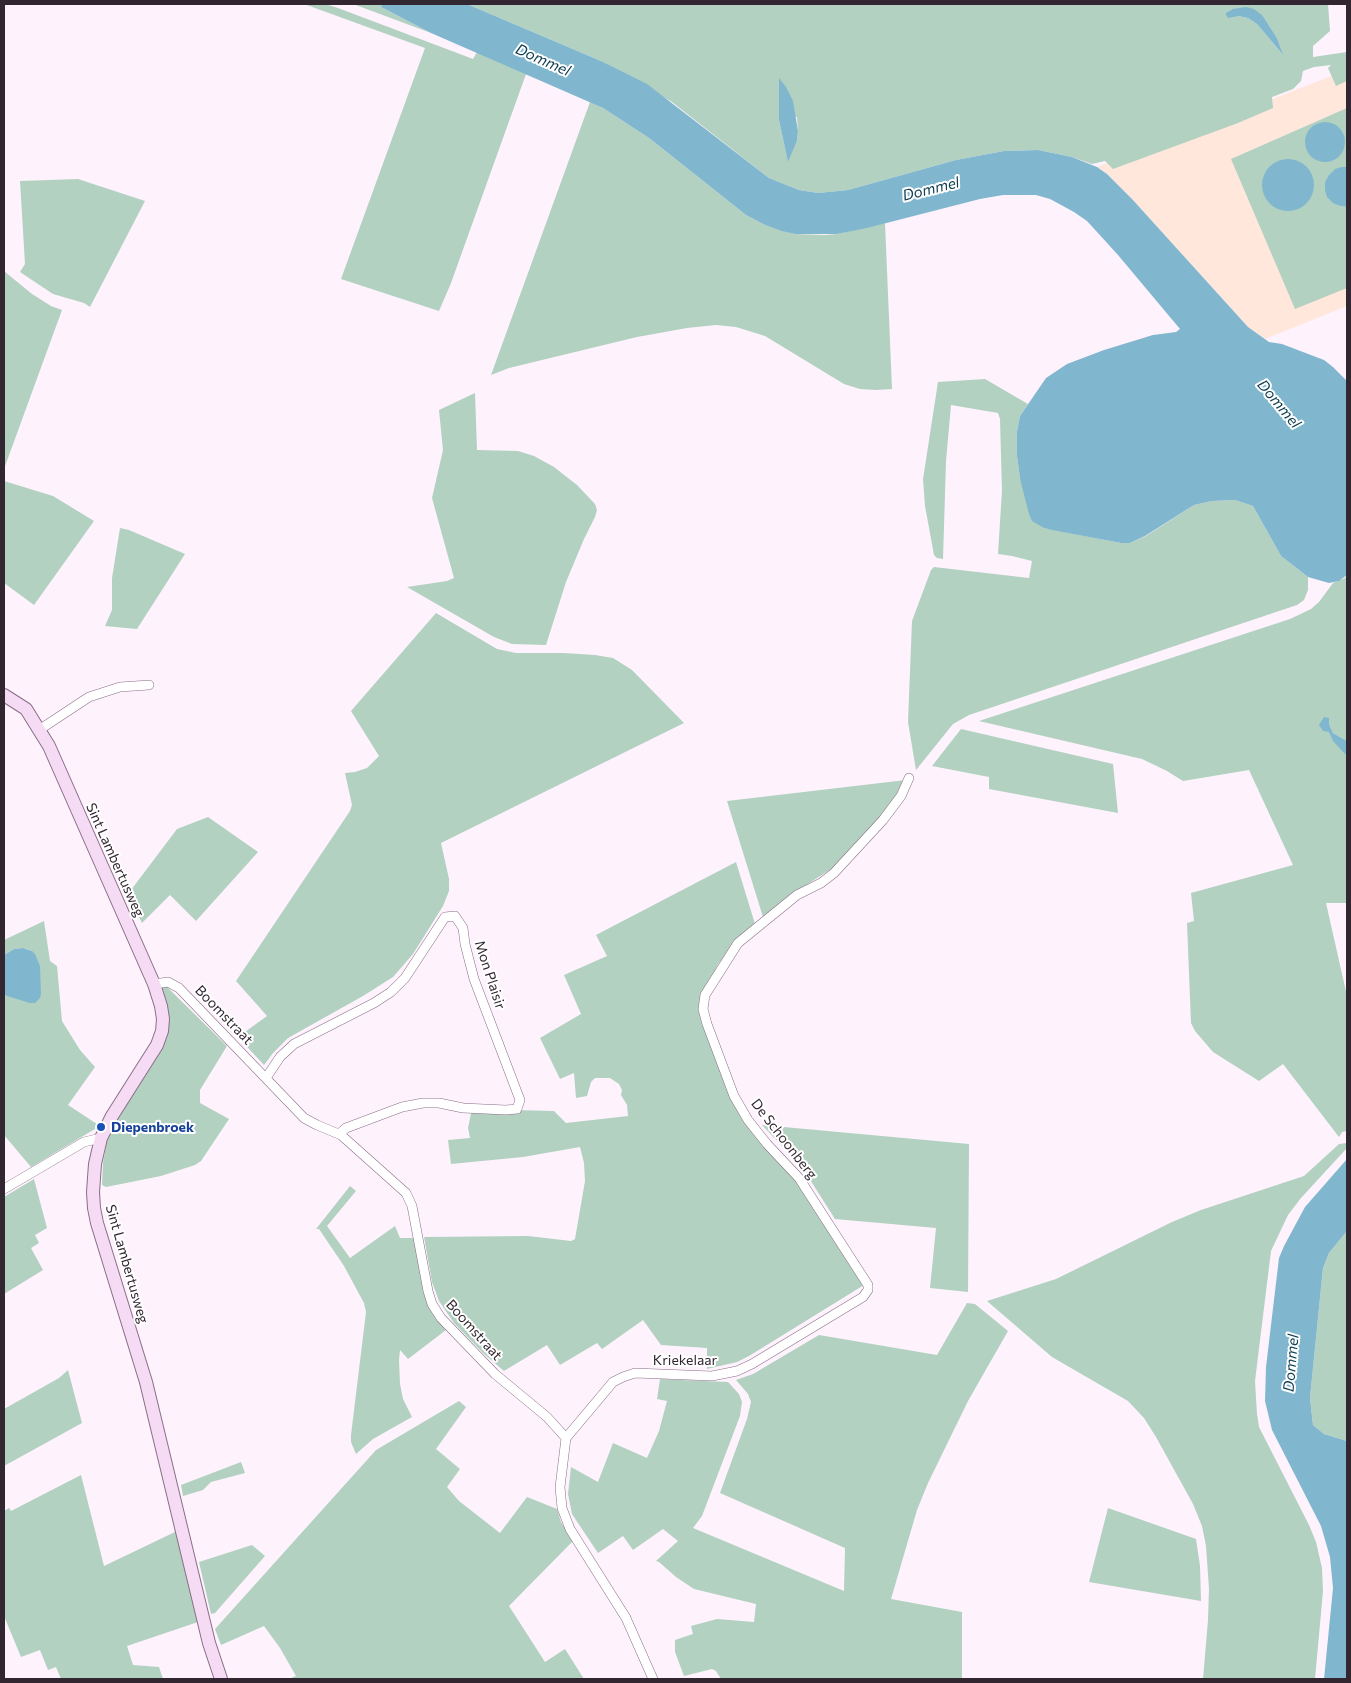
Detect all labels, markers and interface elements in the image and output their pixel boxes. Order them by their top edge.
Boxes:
water label: Dommel [513,40,573,80]
water label: Dommel [901,173,961,205]
water label: Dommel [1253,376,1305,432]
street label: Sint Lambertusweg [82,800,148,920]
street label: Mon Plaisir [471,939,509,1011]
street label: Boomstraat [192,982,256,1048]
street label: De Schoonberg [747,1096,821,1182]
place label: Diepenbroek [111,1119,194,1135]
marker: Diepenbroek [95,1121,107,1133]
street label: Sint Lambertusweg [102,1203,152,1325]
street label: Boomstraat [442,1296,506,1364]
water label: Dommel [1280,1333,1302,1393]
street label: Kriekelaar [653,1352,717,1368]

